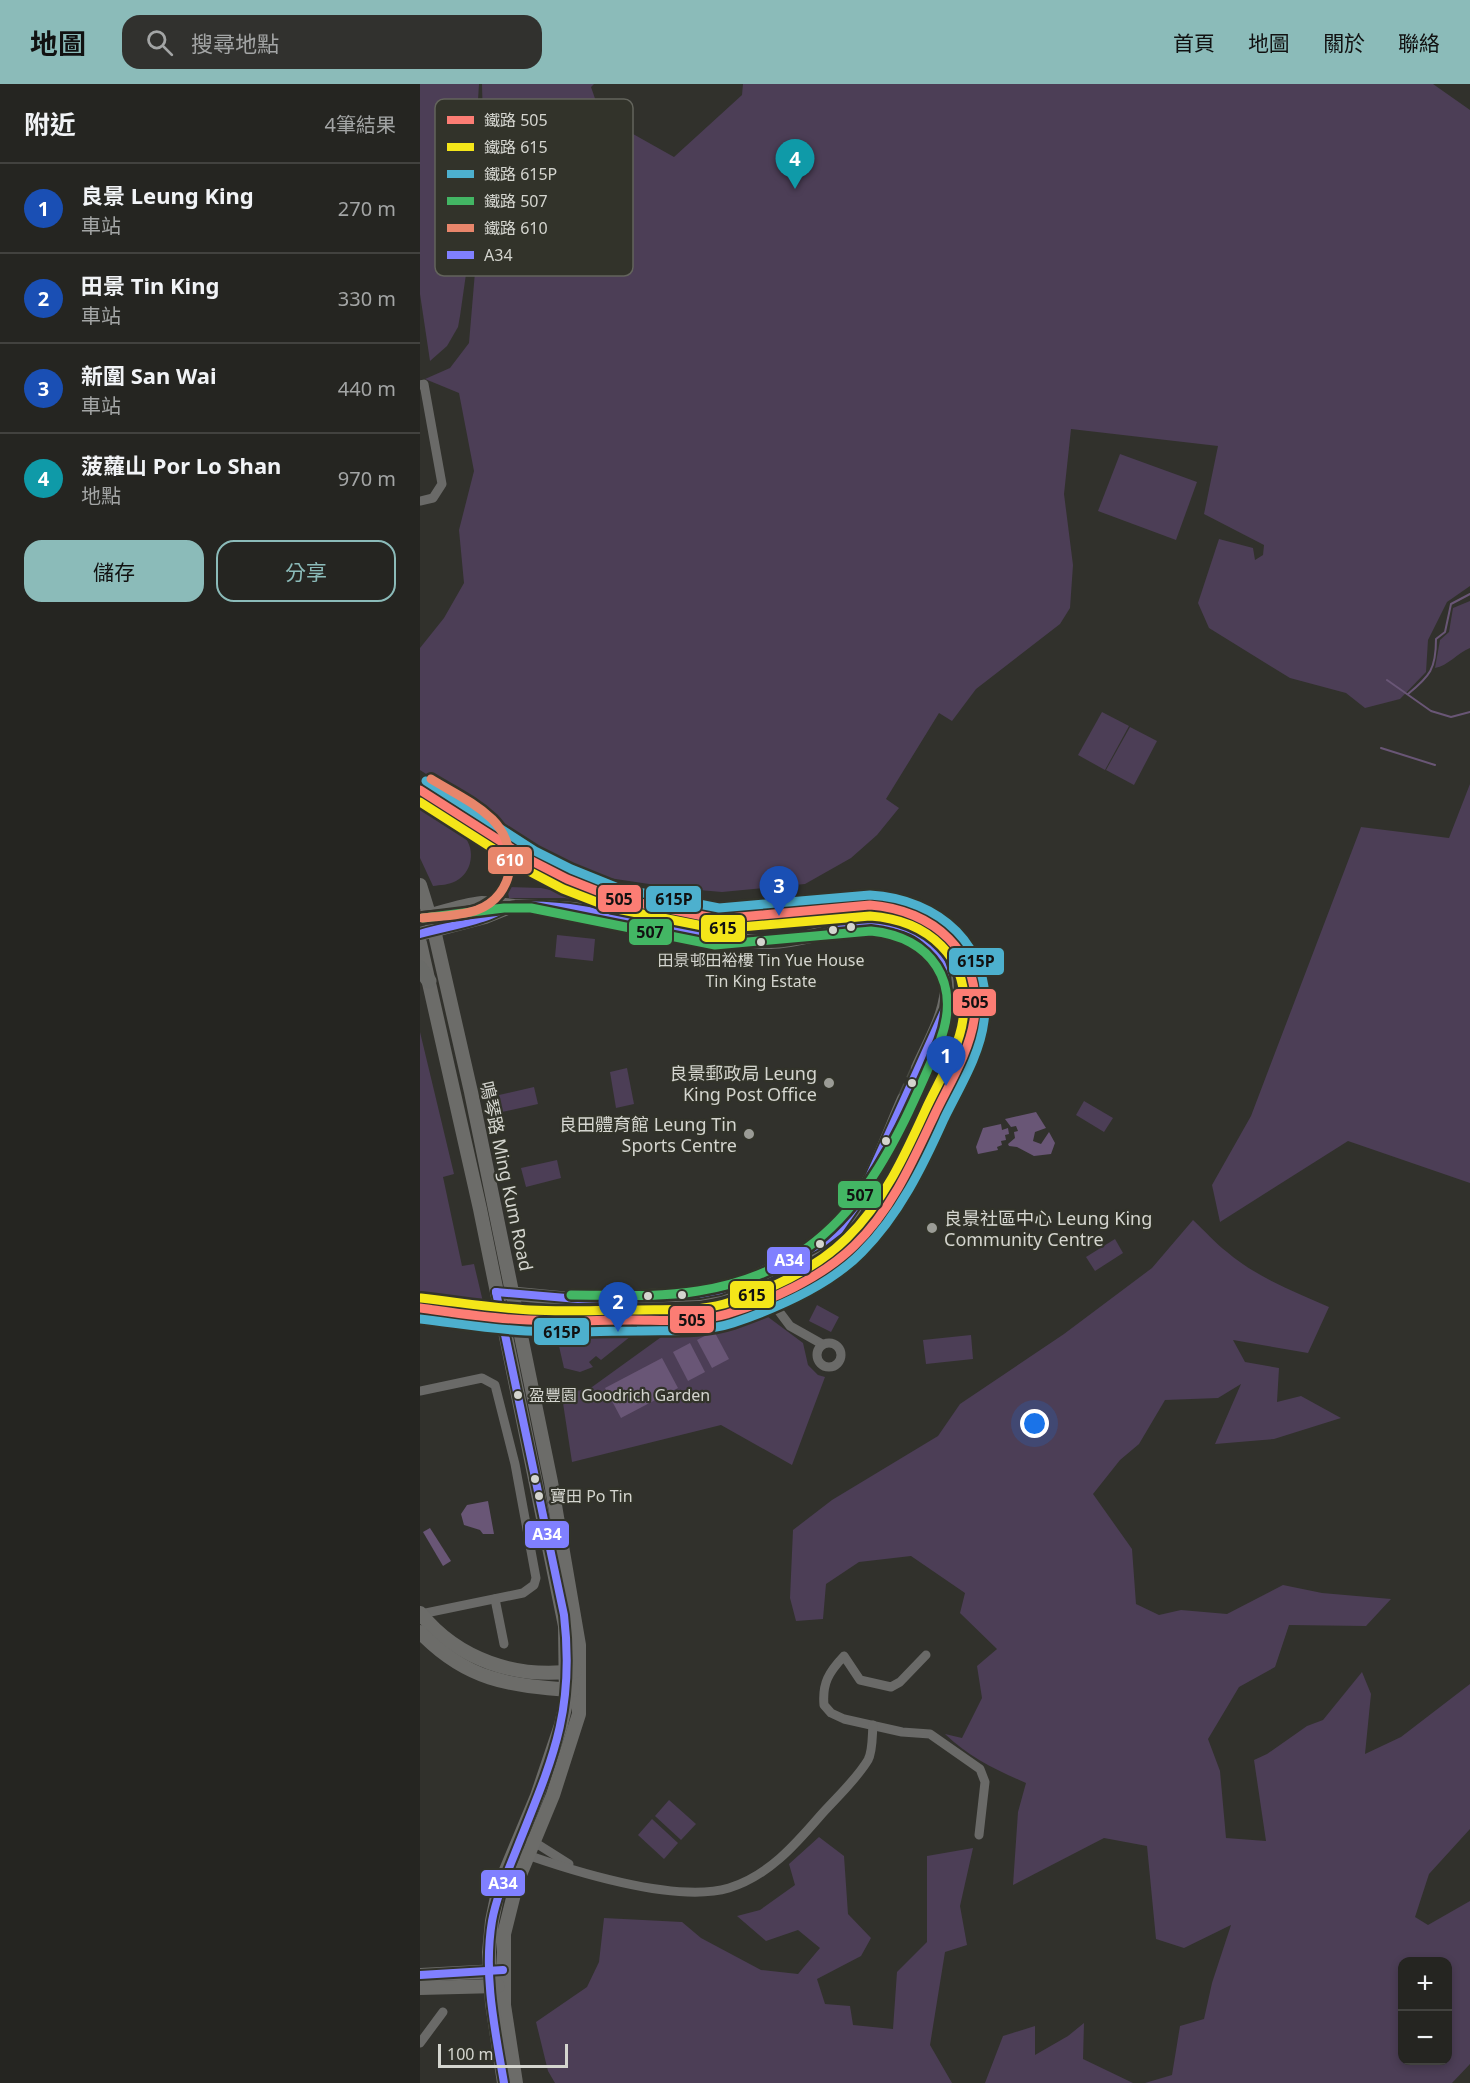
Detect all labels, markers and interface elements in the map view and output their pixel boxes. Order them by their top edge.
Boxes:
search box [122,15,542,69]
text: 地圖 [30,24,86,62]
icon: search [143,26,176,59]
text: 搜尋地點 [191,28,279,58]
text: 首頁 [1173,29,1215,57]
text: 地圖 [1248,29,1290,57]
text: 關於 [1323,29,1365,57]
text: 聯絡 [1398,29,1440,57]
legend [435,99,633,276]
text: 附近 [24,106,76,142]
text: 鐵路 505 [484,109,548,131]
text: 4筆結果 [325,111,396,138]
text: 鐵路 615 [484,136,548,158]
pin: 4 [776,140,814,189]
text: 鐵路 615P [484,163,557,185]
text: 良景 Leung King [81,180,254,210]
text: 鐵路 507 [484,190,548,212]
text: 1 [38,195,49,222]
text: 270 m [338,195,396,222]
text: 車站 [81,212,121,239]
text: 鐵路 610 [484,217,548,239]
text: A34 [484,244,513,266]
text: 田景 Tin King [81,270,219,300]
text: 2 [38,285,49,312]
text: 330 m [338,285,396,312]
text: 車站 [81,302,121,329]
text: 新圍 San Wai [81,360,217,390]
text: 3 [38,375,49,402]
text: 440 m [338,375,396,402]
text: 車站 [81,392,121,419]
text: 菠蘿山 Por Lo Shan [81,450,281,480]
text: 4 [38,465,49,492]
text: 970 m [338,465,396,492]
text: 地點 [81,482,121,509]
button: 儲存 [24,540,204,602]
button: 分享 [216,540,396,602]
line badge: 610 [487,846,533,875]
text: 610 [496,849,524,871]
pin: 3 [760,866,798,916]
line badge: 505 [597,884,642,913]
line badge: 615P [645,885,702,913]
text: 505 [605,888,633,910]
text: 615P [655,888,693,910]
line badge: 615 [700,914,746,943]
text: 615 [709,917,737,939]
line badge: 507 [628,918,673,946]
text: 507 [636,921,664,943]
unlabelled marker [845,921,857,933]
unlabelled marker [827,924,839,936]
marker: 田景邨田裕樓 Tin Yue House Tin King Estate [755,936,767,948]
line badge: 615P [948,947,1005,976]
place label: 田景邨田裕樓 Tin Yue House Tin King Estate [658,949,865,992]
text: 615P [957,950,995,972]
line badge: 505 [952,988,997,1017]
text: 505 [961,991,989,1013]
pin: 1 [926,1036,966,1086]
place label: 良景郵政局 Leung King Post Office [669,1061,817,1106]
marker: 良景郵政局 Leung King Post Office [822,1076,836,1090]
unlabelled marker [906,1077,918,1089]
street label: 鳴琴路 Ming Kum Road [475,1079,539,1273]
place label: 良田體育館 Leung Tin Sports Centre [559,1112,737,1157]
marker: 良田體育館 Leung Tin Sports Centre [742,1127,756,1141]
unlabelled marker [880,1135,892,1147]
line badge: 507 [837,1180,882,1209]
text: 507 [846,1184,874,1206]
place label: 良景社區中心 Leung King Community Centre [944,1206,1152,1251]
marker: 良景社區中心 Leung King Community Centre [925,1221,939,1235]
unlabelled marker [814,1238,826,1250]
line badge: A34 [766,1246,811,1275]
text: A34 [774,1249,804,1271]
line badge: 615 [729,1280,775,1309]
pin: 2 [598,1282,638,1332]
text: 615 [738,1284,766,1306]
unlabelled marker [676,1289,688,1301]
unlabelled marker [642,1290,654,1302]
line badge: 505 [669,1305,715,1334]
text: 505 [678,1309,706,1331]
line badge: 615P [533,1317,590,1346]
text: 615P [543,1321,581,1343]
place label: 盈豐園 Goodrich Garden [529,1384,710,1406]
marker: 盈豐園 Goodrich Garden [512,1389,524,1401]
your location [1020,1409,1049,1438]
unlabelled marker [529,1473,541,1485]
place label: 寶田 Po Tin [550,1485,633,1507]
marker: 寶田 Po Tin [533,1490,545,1502]
line badge: A34 [524,1520,570,1549]
text: A34 [532,1523,562,1545]
line badge: A34 [480,1869,526,1897]
text: A34 [488,1872,518,1894]
map controls [1398,1957,1452,2065]
button: + [1398,1957,1452,2011]
button: − [1398,2011,1452,2065]
scale bar [438,2041,568,2068]
text: 100 m [447,2043,494,2065]

